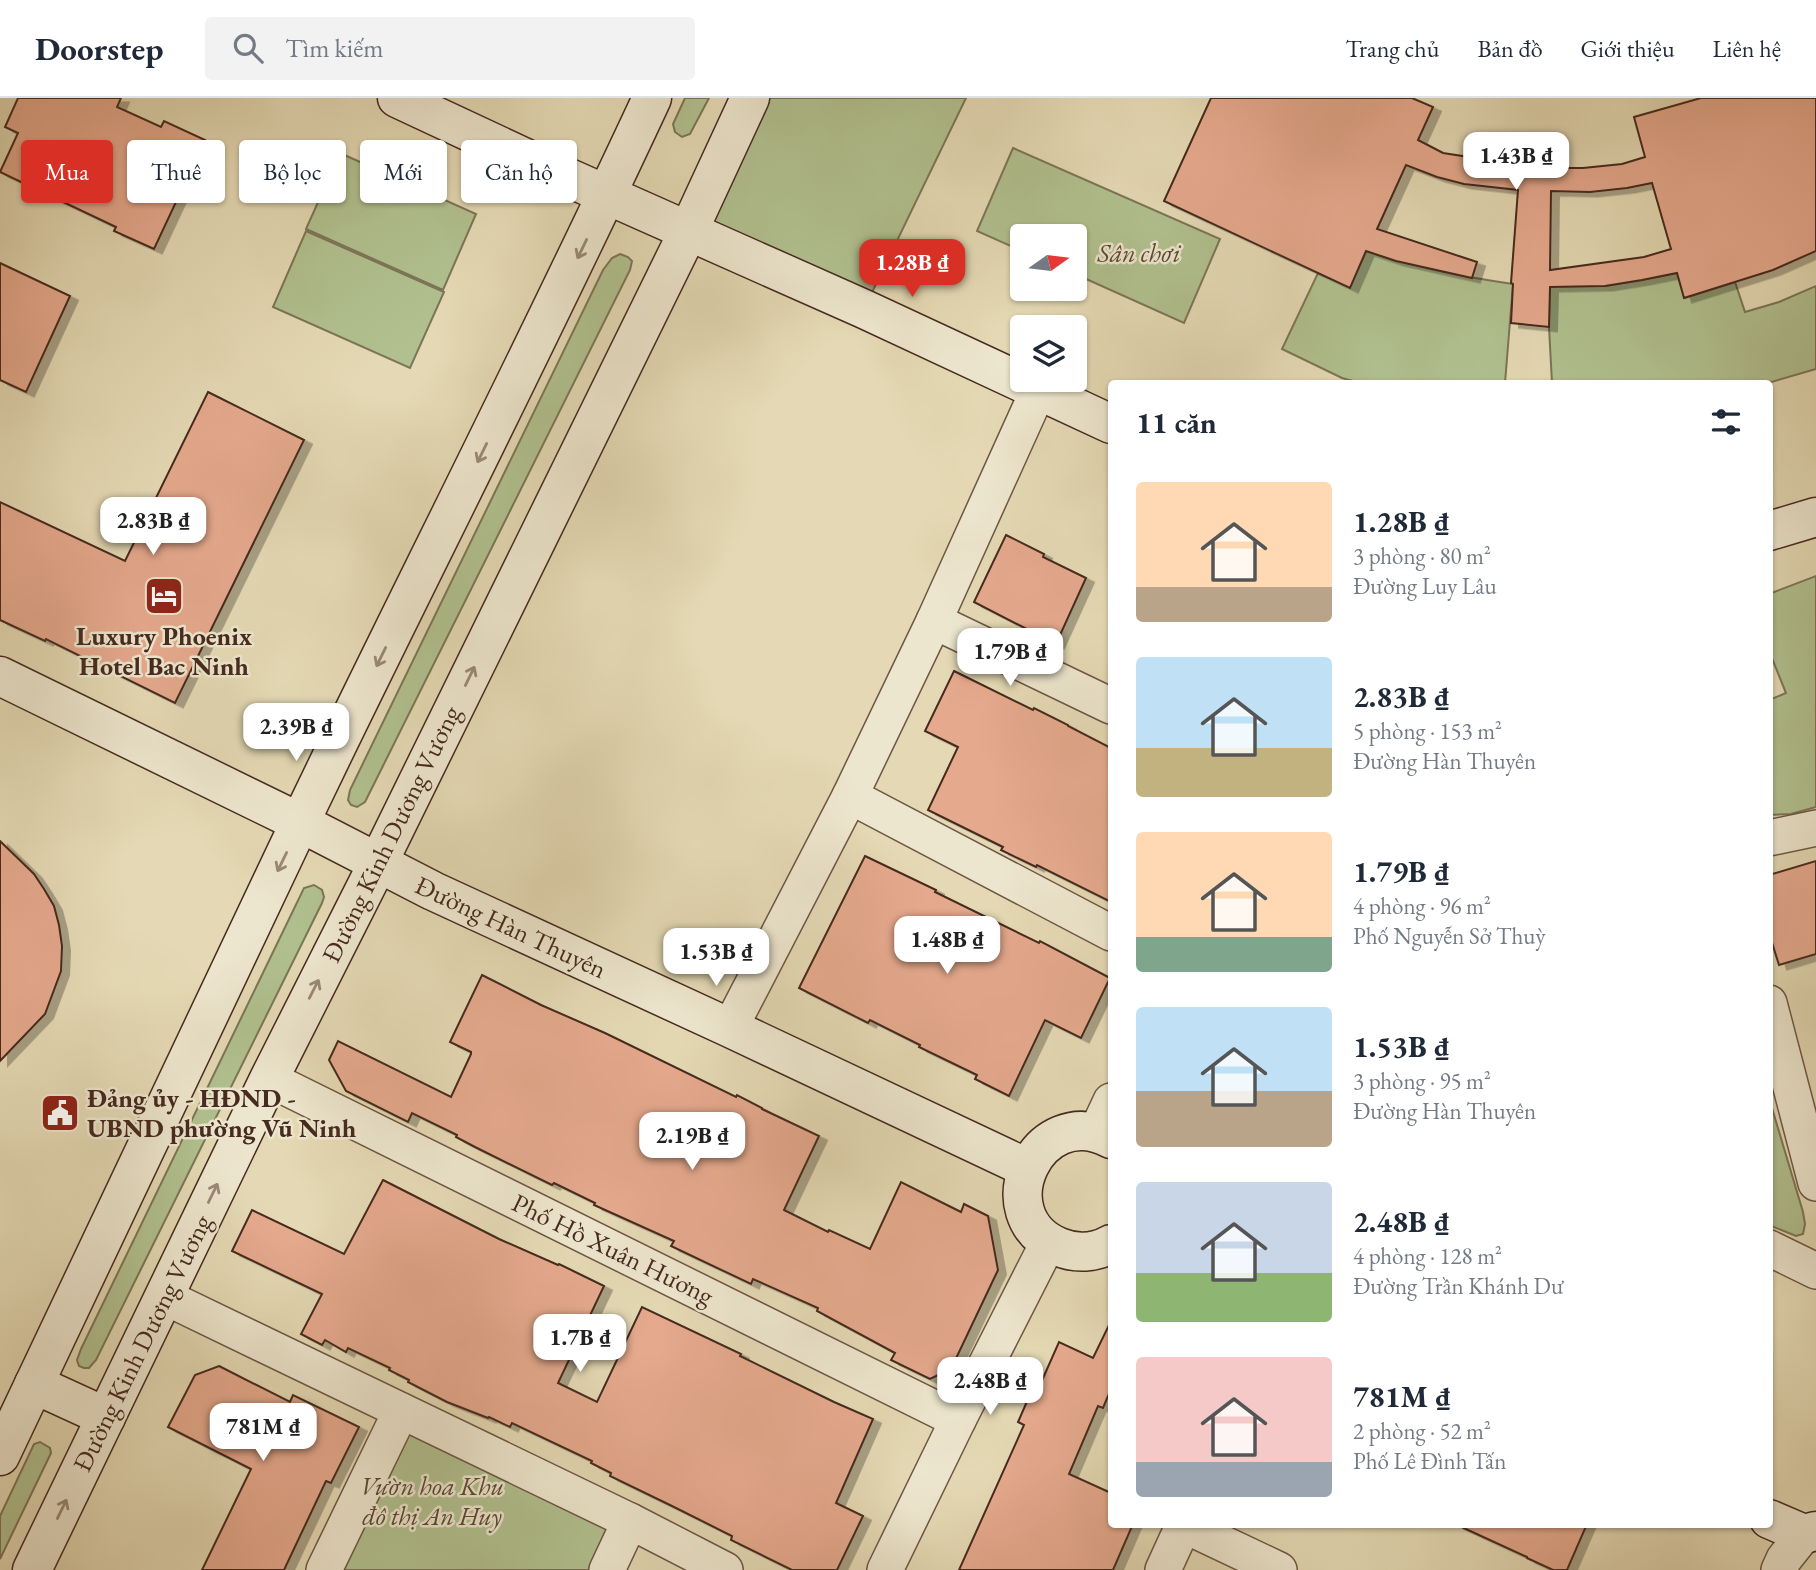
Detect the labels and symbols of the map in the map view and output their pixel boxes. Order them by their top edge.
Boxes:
pin: 1.43B ₫ [1451,132,1581,192]
north arrow [1010,224,1087,301]
park label: Sân chơi [1097,236,1182,270]
one-way arrow [574,238,588,259]
pin: 1.28B ₫ [847,240,977,299]
one-way arrow [474,442,488,463]
pin: 2.83B ₫ [88,498,218,557]
hotel icon: Luxury Phoenix Hotel Bac Ninh [143,575,185,617]
place label: Luxury Phoenix Hotel Bac Ninh [76,619,252,683]
pin: 1.79B ₫ [945,628,1075,688]
one-way arrow [374,646,388,667]
one-way arrow [464,666,477,687]
street label: Đường Kinh Dương Vương [314,699,468,968]
pin: 2.39B ₫ [231,704,361,763]
one-way arrow [274,851,288,871]
street label: Đường Hàn Thuyên [410,868,612,986]
pin: 1.48B ₫ [882,916,1012,976]
pin: 1.53B ₫ [651,928,781,988]
one-way arrow [308,979,322,1000]
place label: Đảng ủy - HĐND - UBND phường Vũ Ninh [87,1081,357,1145]
public building icon: Đảng ủy - HĐND - UBND phường Vũ Ninh [39,1092,81,1134]
pin: 2.19B ₫ [627,1112,757,1172]
one-way arrow [207,1183,221,1204]
street label: Phố Hồ Xuân Hương [507,1185,720,1313]
street label: Đường Kinh Dương Vương [65,1208,219,1477]
pin: 1.7B ₫ [523,1314,637,1374]
pin: 2.48B ₫ [925,1358,1055,1417]
pin: 781M ₫ [206,1404,320,1463]
park label: Vườn hoa Khu đô thị An Huy [360,1469,504,1533]
one-way arrow [56,1499,70,1520]

